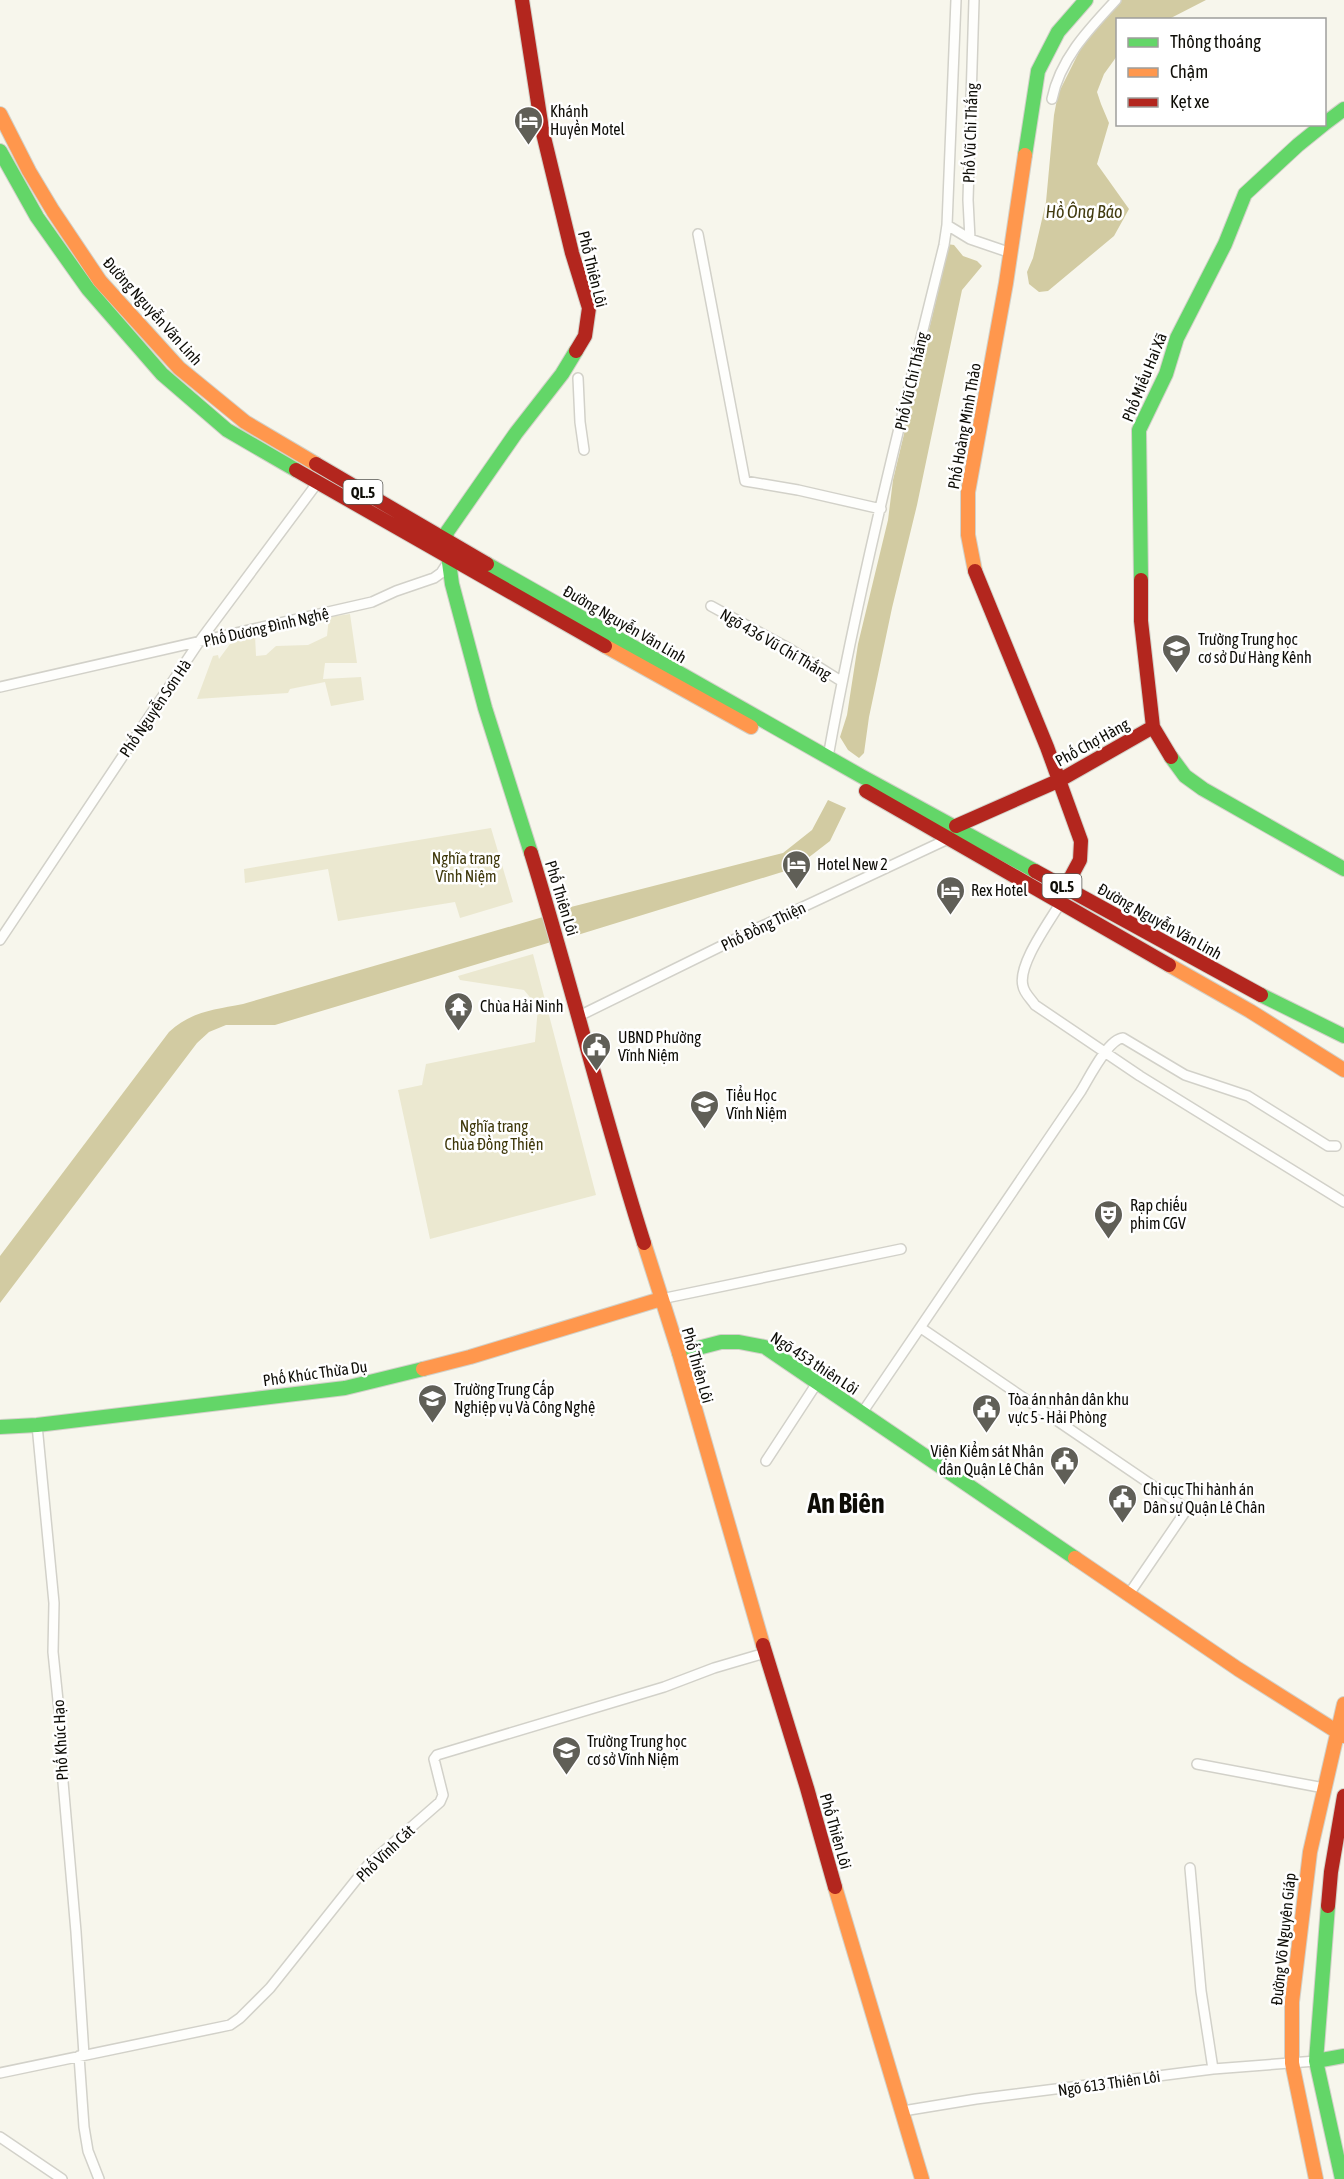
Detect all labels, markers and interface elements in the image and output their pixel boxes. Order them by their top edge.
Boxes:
legend [1116,18,1326,126]
text: Thông thoáng [1170,31,1261,52]
text: Chậm [1170,61,1208,82]
street label: Phố Vũ Chi Thắng [958,82,982,183]
text: Kẹt xe [1170,91,1210,112]
place label: Khánh Huyền Motel [550,102,626,139]
hotel icon: Khánh Huyền Motel [513,104,545,146]
water label: Hồ Ông Báo [1046,201,1122,222]
street label: Phố Thiên Lôi [575,229,612,309]
street label: Đường Nguyễn Văn Linh [99,253,206,369]
street label: Phố Vũ Chí Thắng [890,330,932,432]
street label: Phố Miếu Hai Xã [1117,330,1170,424]
street label: Phố Hoàng Minh Thảo [943,361,985,491]
road number: QL.5 [344,480,382,504]
street label: Đường Nguyễn Văn Linh [560,581,690,667]
street label: Phố Dương Đình Nghệ [201,603,331,651]
street label: Ngõ 436 Vũ Chí Thắng [717,605,835,684]
place label: Trường Trung học cơ sở Dư Hàng Kênh [1198,630,1312,667]
school or university icon: Trường Trung học cơ sở Dư Hàng Kênh [1161,632,1193,674]
street label: Phố Nguyễn Sơn Hà [115,655,195,761]
street label: Phố Chợ Hàng [1052,713,1133,770]
hotel icon: Hotel New 2 [780,848,812,890]
park label: Nghĩa trang Vĩnh Niệm [432,849,500,885]
place label: Hotel New 2 [817,855,888,873]
street label: Phố Thiên Lôi [542,858,583,938]
hotel icon: Rex Hotel [934,874,966,916]
road number: QL.5 [1042,874,1082,898]
street label: Đường Nguyễn Văn Linh [1094,879,1225,963]
place label: Rex Hotel [971,881,1028,899]
street label: Phố Đồng Thiện [717,897,809,955]
temple icon: Chùa Hải Ninh [443,990,475,1032]
place label: Chùa Hải Ninh [480,997,564,1015]
place label: UBND Phường Vĩnh Niệm [618,1028,701,1064]
public building icon: UBND Phường Vĩnh Niệm [581,1030,613,1072]
place label: Tiểu Học Vĩnh Niệm [726,1085,787,1122]
school or university icon: Tiểu Học Vĩnh Niệm [689,1088,721,1130]
park label: Nghĩa trang Chùa Đồng Thiện [445,1117,543,1154]
place label: Rạp chiếu phim CGV [1130,1195,1188,1233]
theatre icon: Rạp chiếu phim CGV [1093,1198,1125,1240]
street label: Phố Thiên Lôi [679,1325,718,1405]
street label: Ngõ 453 thiên Lôi [767,1328,862,1399]
street label: Phố Khúc Thừa Dụ [261,1356,368,1389]
place label: Trường Trung Cấp Nghiệp vụ Và Công Nghệ [454,1379,595,1417]
school or university icon: Trường Trung Cấp Nghiệp vụ Và Công Nghệ [417,1382,449,1424]
place label: Tòa án nhân dân khu vực 5 - Hải Phòng [1008,1390,1129,1427]
public building icon: Tòa án nhân dân khu vực 5 - Hải Phòng [971,1392,1003,1434]
place label: Viện Kiểm sát Nhân dân Quận Lê Chân [930,1441,1044,1478]
public building icon: Viện Kiểm sát Nhân dân Quận Lê Chân [1049,1444,1081,1486]
place label: Chi cục Thi hành án Dân sự Quận Lê Chân [1143,1480,1265,1516]
public building icon: Chi cục Thi hành án Dân sự Quận Lê Chân [1106,1482,1138,1524]
district label: An Biên [806,1487,885,1519]
street label: Phố Khúc Hạo [48,1699,71,1781]
place label: Trường Trung học cơ sở Vĩnh Niệm [587,1732,686,1768]
school or university icon: Trường Trung học cơ sở Vĩnh Niệm [550,1734,582,1776]
street label: Phố Thiên Lôi [817,1791,856,1871]
street label: Phố Vĩnh Cát [352,1820,418,1885]
street label: Đường Võ Nguyên Giáp [1267,1872,1300,2006]
street label: Ngõ 613 Thiên Lôi [1057,2067,1161,2100]

